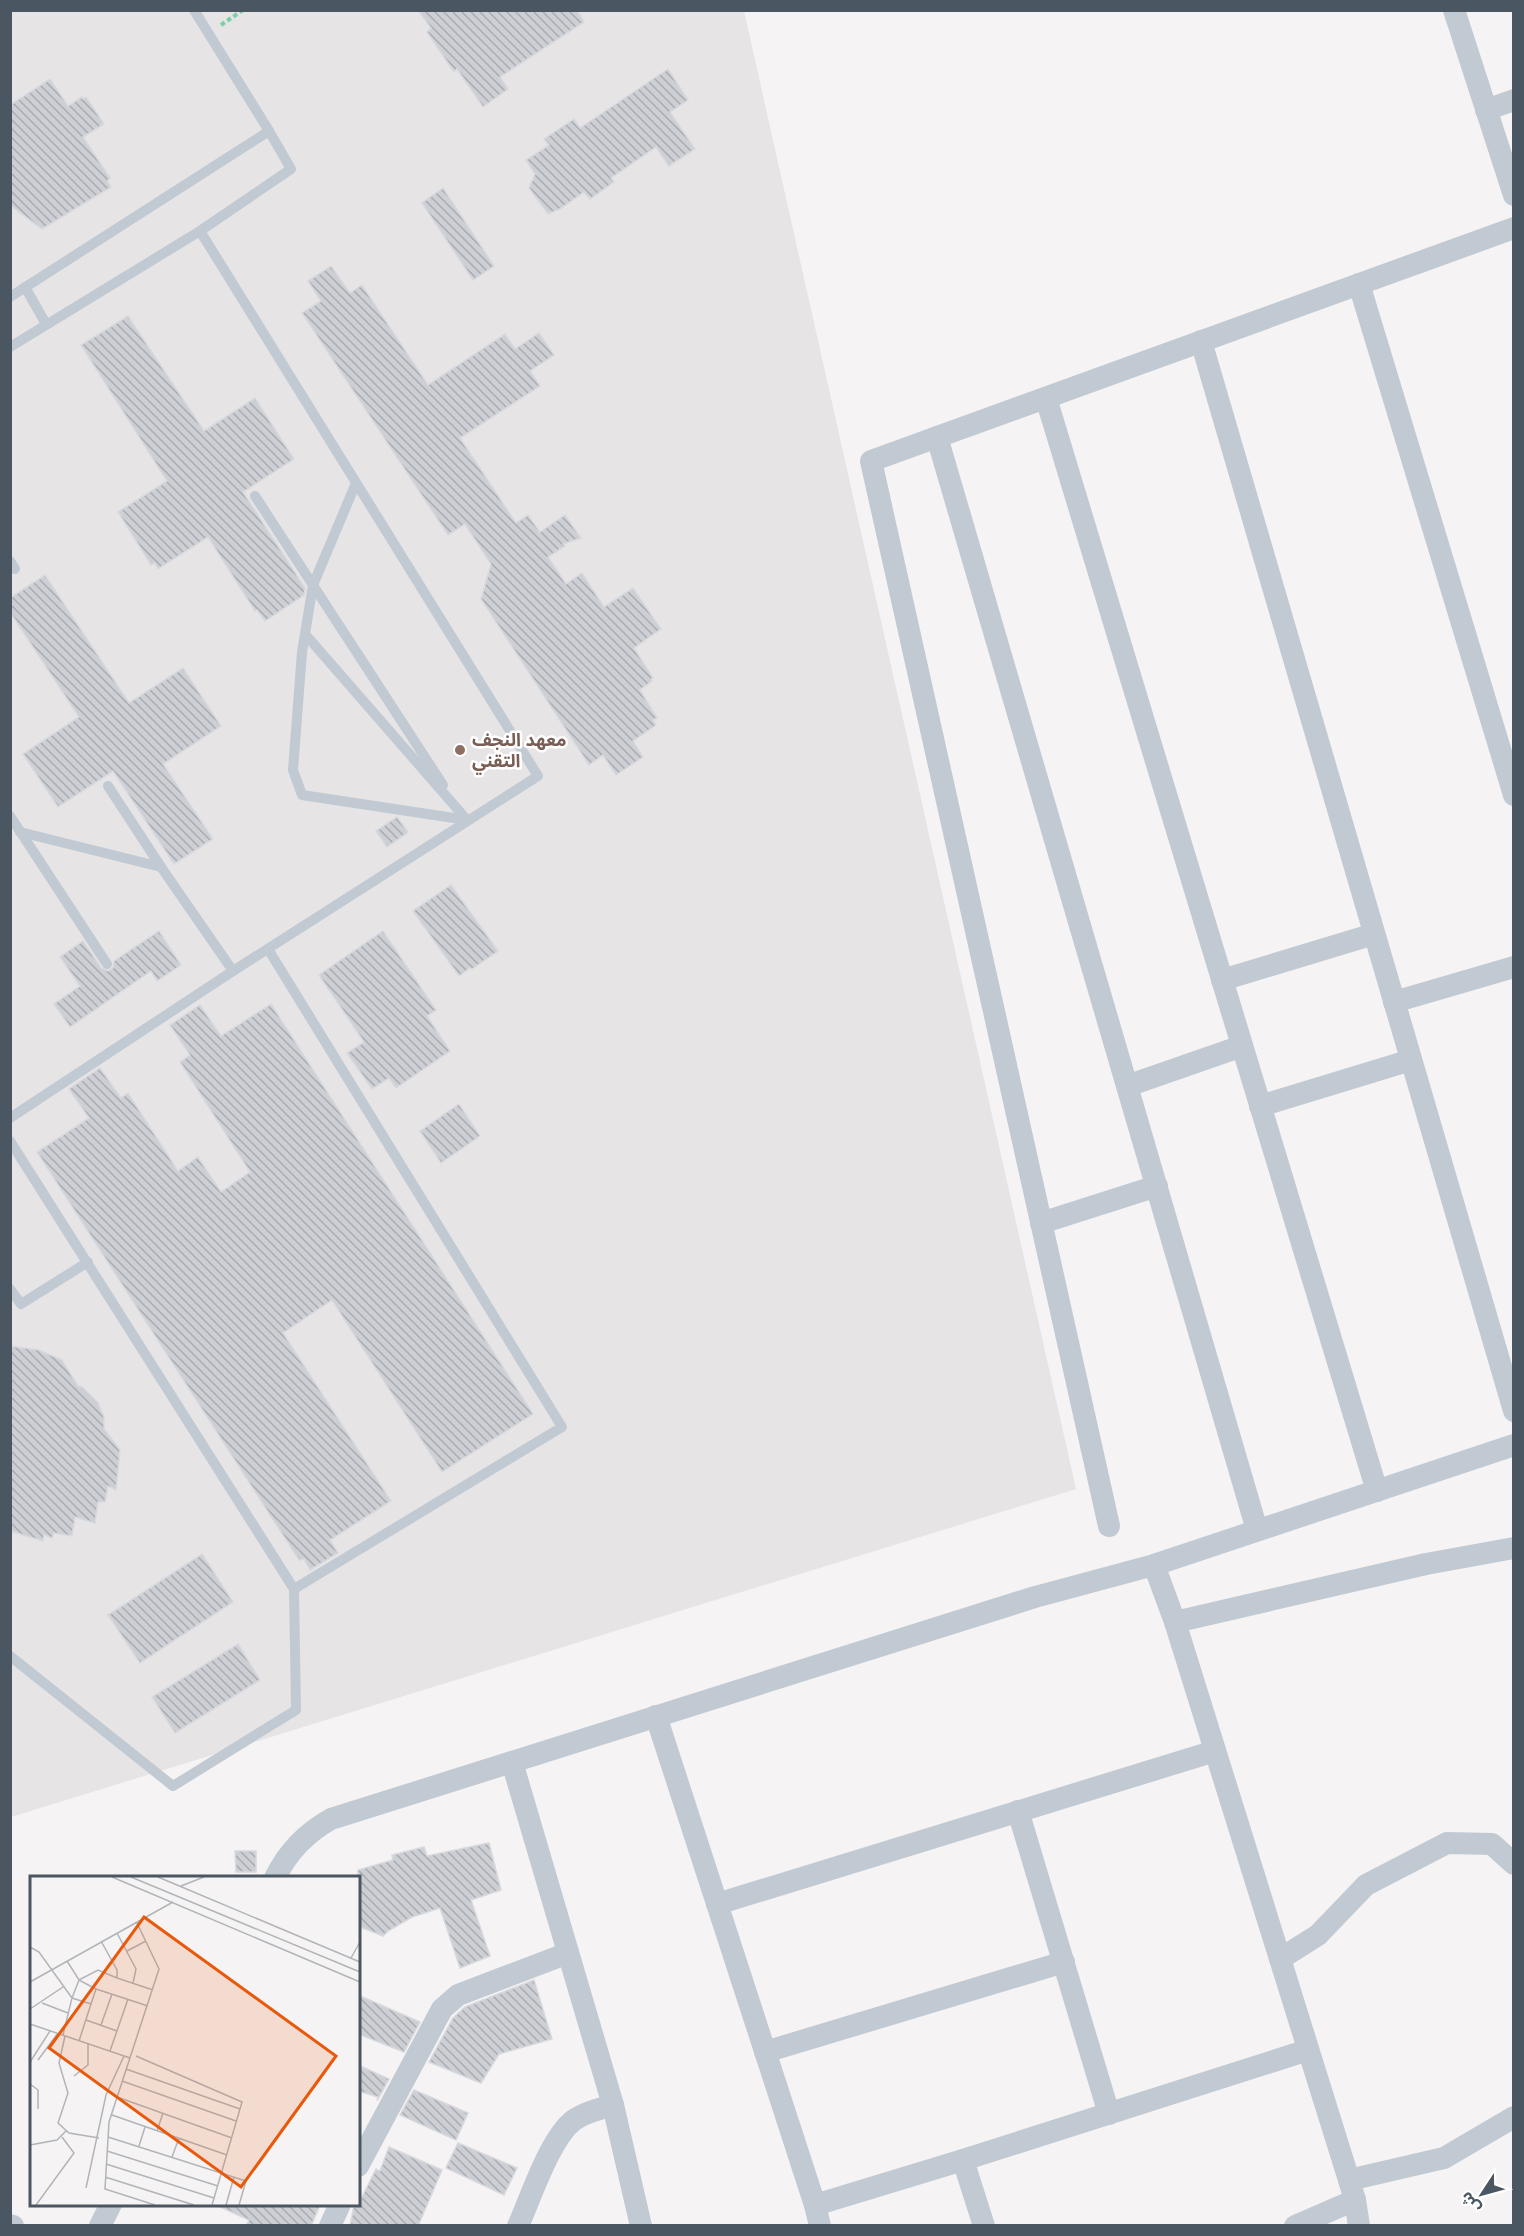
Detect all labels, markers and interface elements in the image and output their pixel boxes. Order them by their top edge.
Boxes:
place label: معهد النجف التقني [472,728,566,775]
marker: معهد النجف التقني [453,743,467,757]
inset map [30,1876,360,2206]
north arrow [1452,2164,1512,2224]
text: ش [1455,2188,1484,2218]

